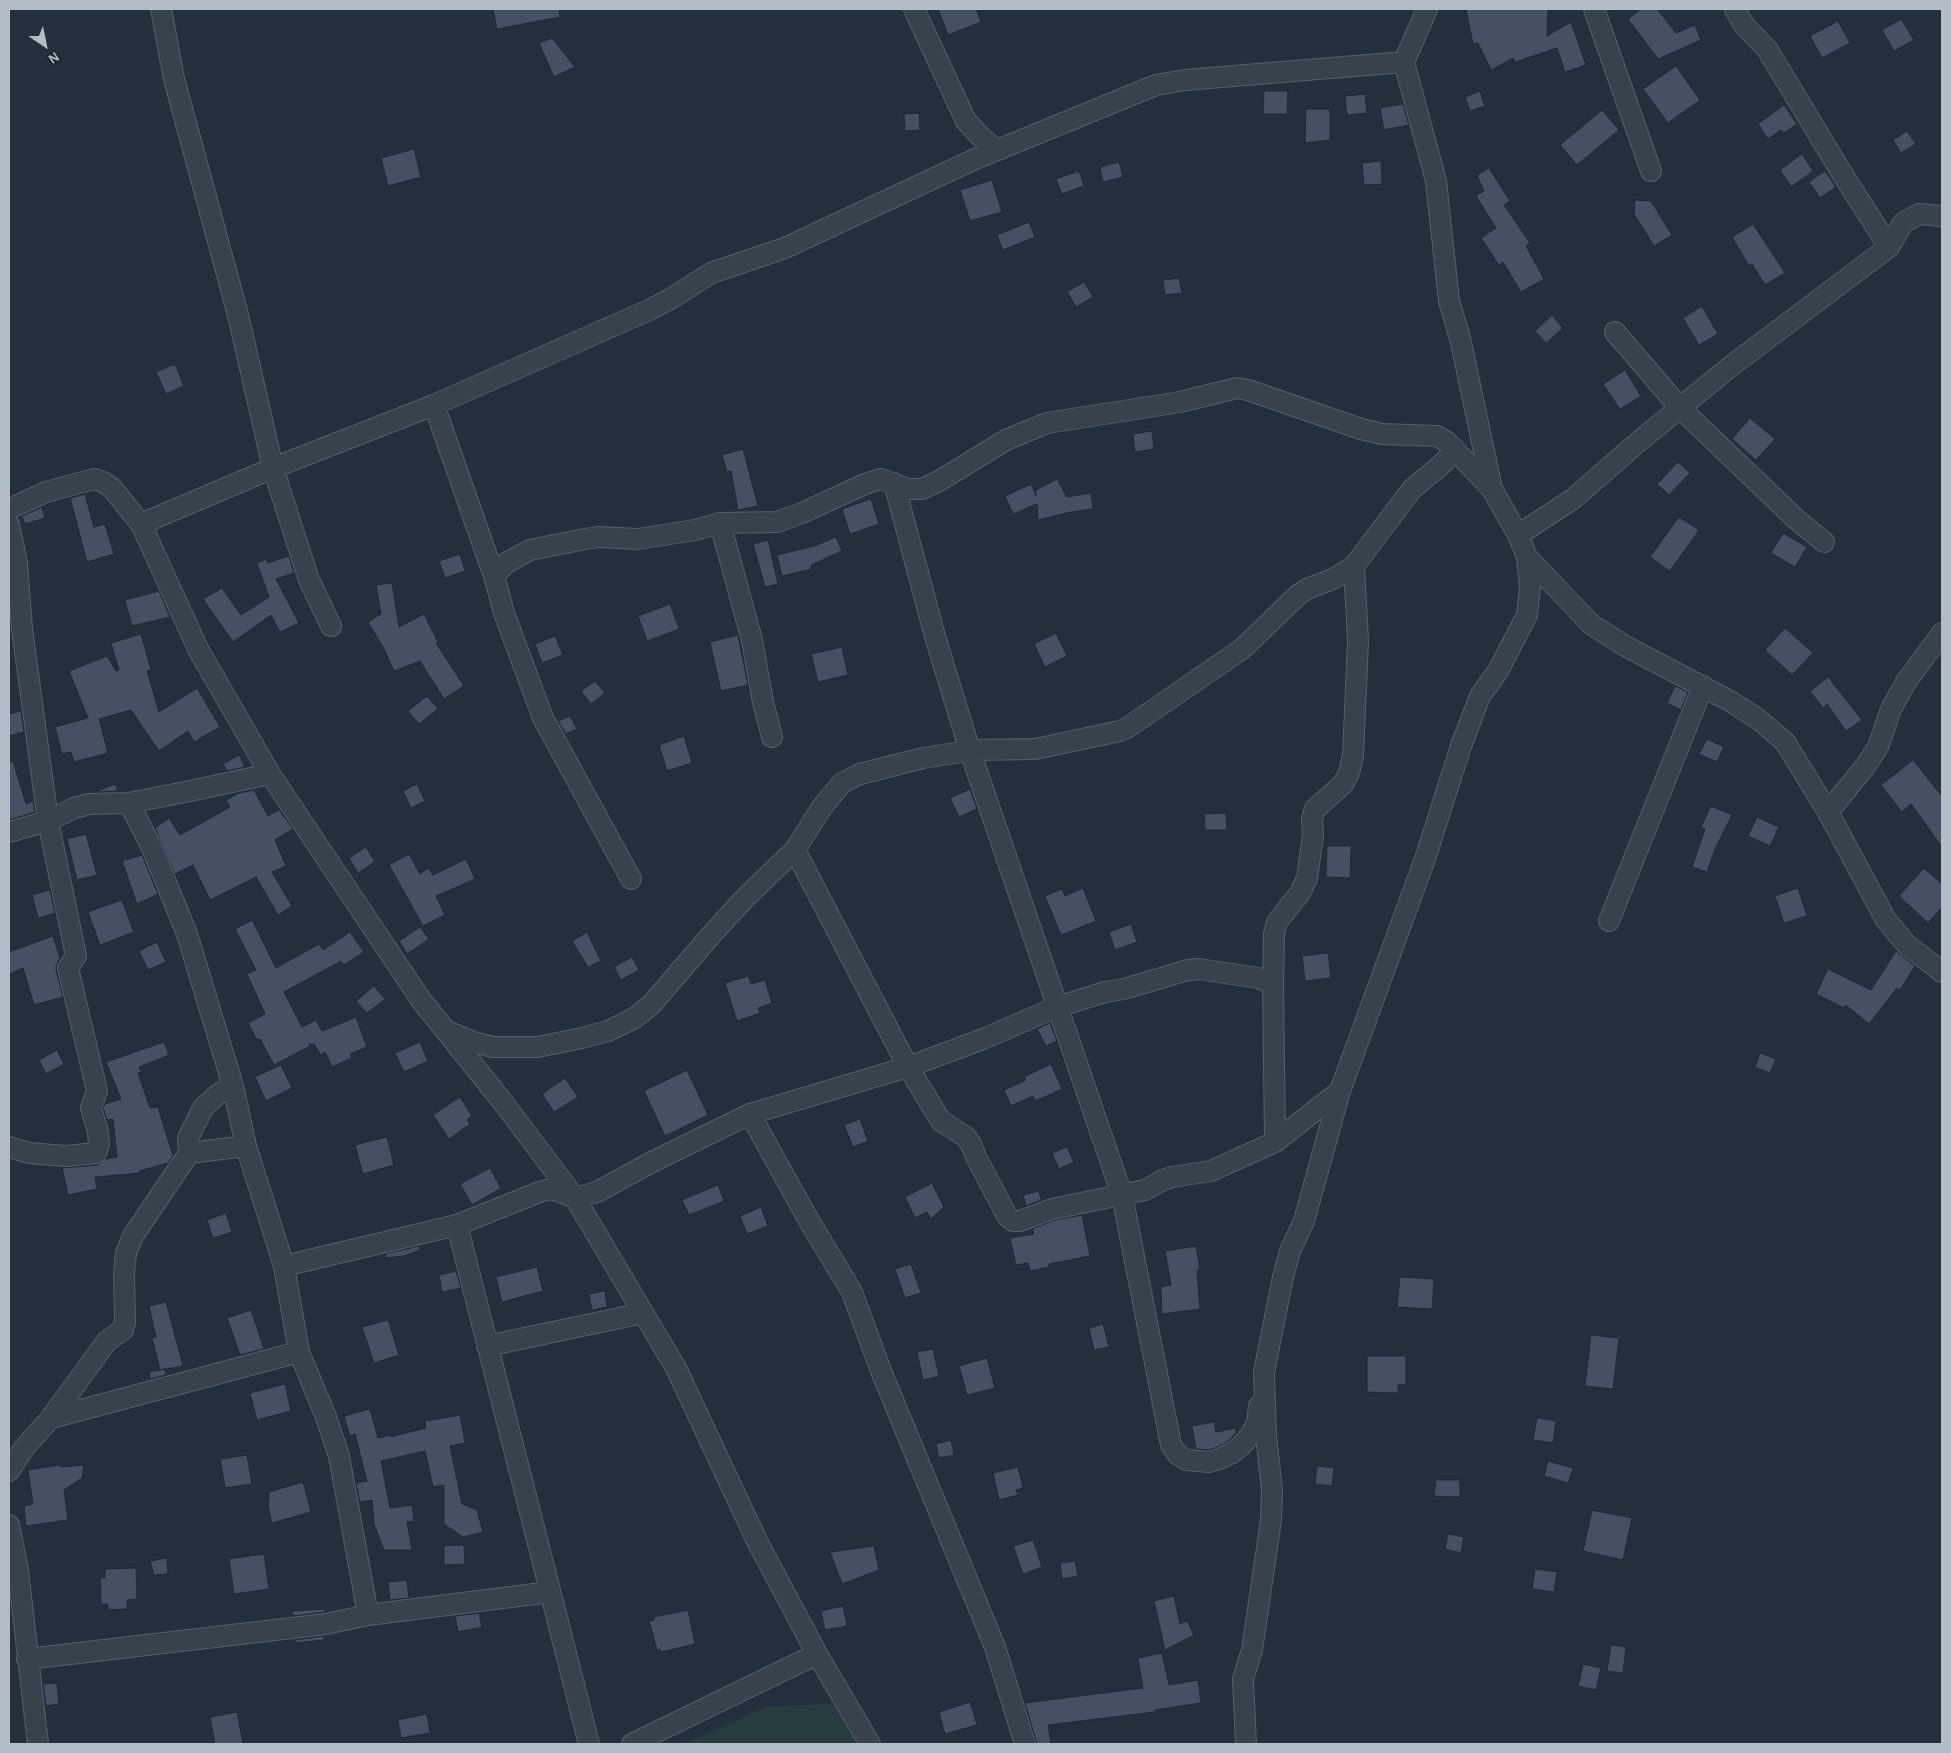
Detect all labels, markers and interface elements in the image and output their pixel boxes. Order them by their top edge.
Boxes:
north arrow [20,20,70,70]
text: N [45,49,61,66]

